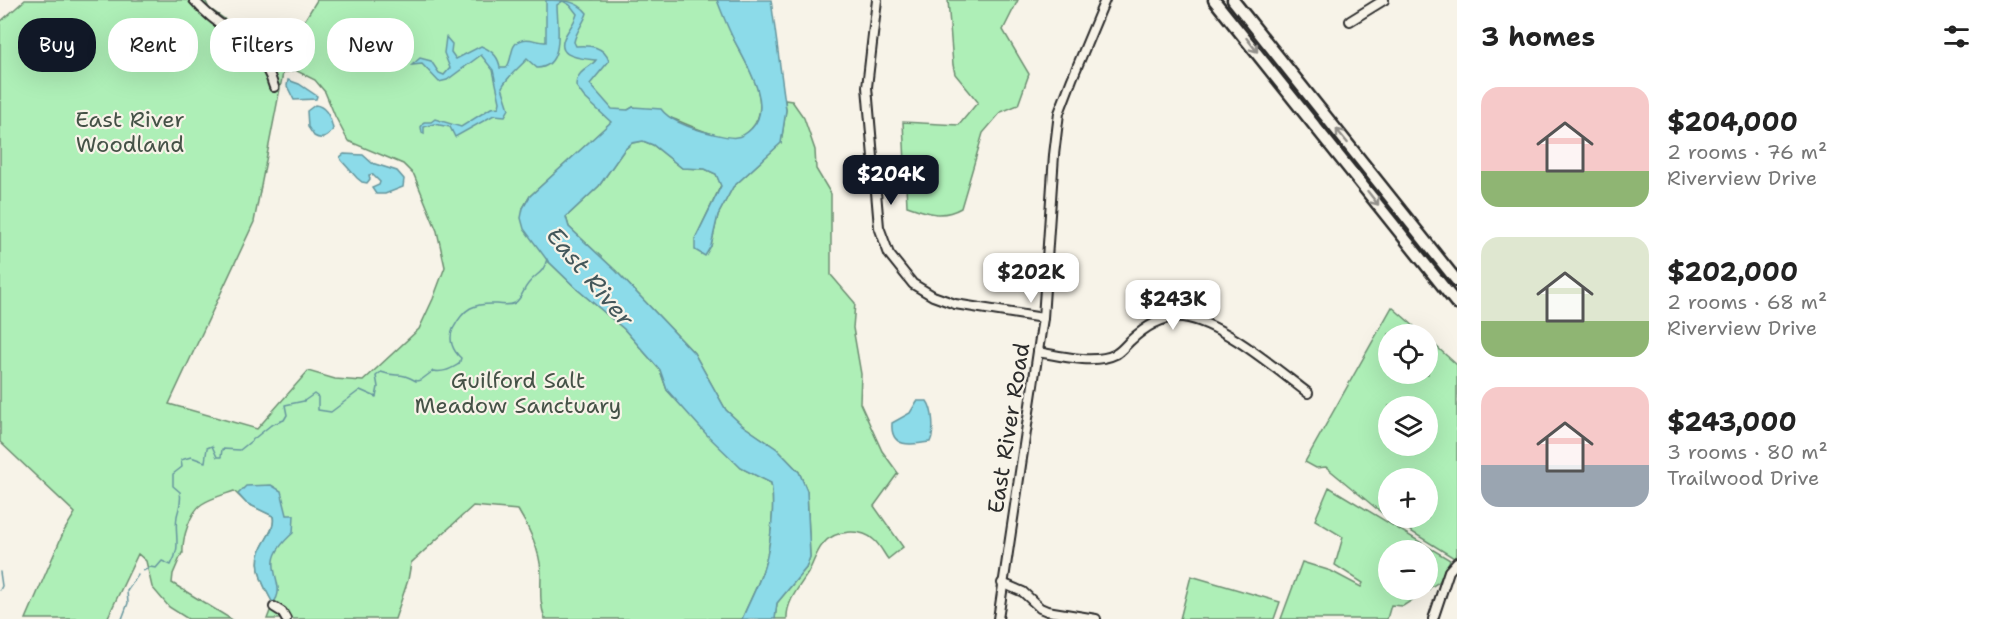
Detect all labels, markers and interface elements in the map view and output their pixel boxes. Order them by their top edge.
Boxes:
chip: Buy [18,18,96,72]
chip: Rent [108,18,198,72]
chip: Filters [210,18,315,72]
chip: New [327,18,414,72]
text: 3 homes [1481,19,1595,54]
icon: filters [1940,20,1973,53]
one-way arrow [1245,37,1258,53]
text: $204,000 [1667,104,1798,139]
park label: East River Woodland [75,105,185,159]
icon: home [1529,111,1601,183]
one-way arrow [1336,128,1349,144]
text: 2 rooms · 76 m² [1667,139,1827,165]
pin: $204K [849,155,933,206]
text: $204K [857,161,925,187]
text: Riverview Drive [1667,165,1817,191]
one-way arrow [1366,190,1379,206]
water label: East River [539,220,641,334]
pin: $202K [989,253,1073,304]
text: $202,000 [1667,254,1798,289]
text: $202K [997,259,1065,285]
icon: home [1529,261,1601,333]
pin: $243K [1131,280,1215,331]
text: $243K [1139,286,1207,312]
text: 2 rooms · 68 m² [1667,289,1827,315]
text: Riverview Drive [1667,315,1817,341]
map controls [1378,324,1438,600]
button: locate [1378,324,1438,384]
street label: East River Road [981,341,1036,515]
park label: Guilford Salt Meadow Sanctuary [414,366,622,420]
button: layers [1378,396,1438,456]
text: $243,000 [1667,404,1797,439]
icon: home [1529,411,1601,483]
text: 3 rooms · 80 m² [1667,439,1828,465]
text: Trailwood Drive [1667,465,1819,491]
button: + [1378,468,1438,528]
button: − [1378,540,1438,600]

